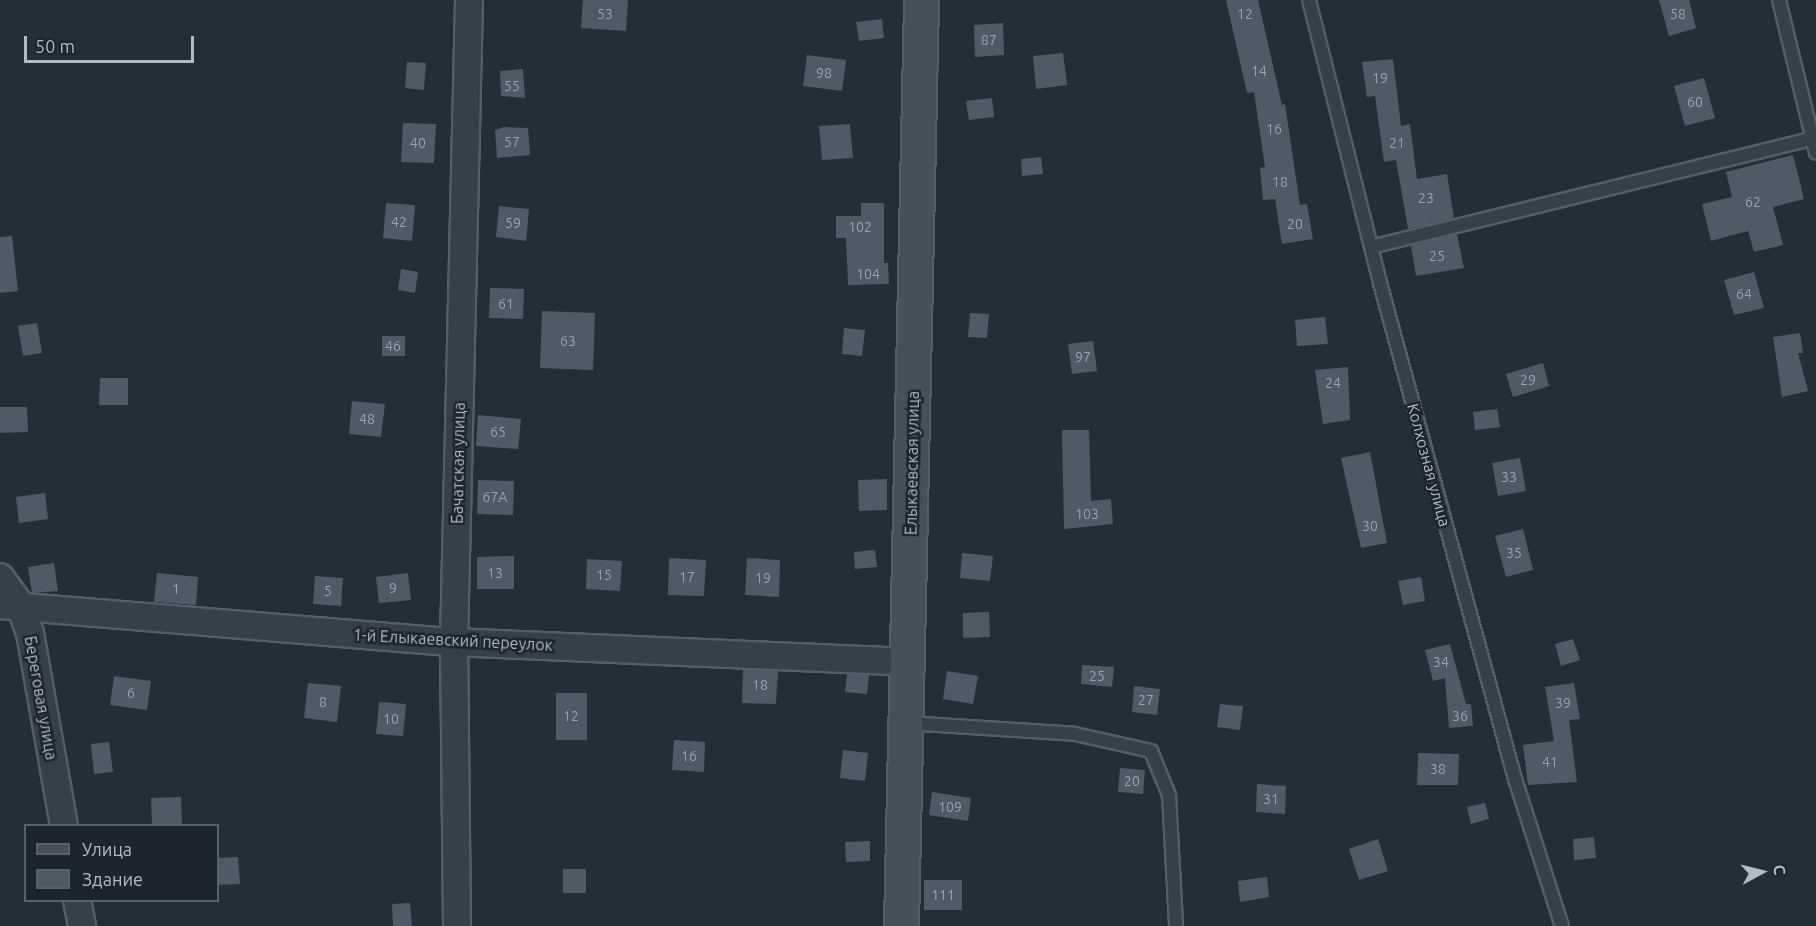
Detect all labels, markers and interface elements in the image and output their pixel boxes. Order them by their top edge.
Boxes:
house number: 53 [597,6,613,22]
house number: 12 [1237,6,1253,22]
house number: 58 [1670,6,1686,22]
scale bar [27,24,196,62]
house number: 87 [981,32,997,48]
text: 50 m [35,36,75,56]
house number: 14 [1251,63,1267,79]
house number: 98 [816,65,832,81]
house number: 19 [1372,70,1388,86]
house number: 55 [504,78,520,94]
house number: 60 [1687,94,1703,110]
house number: 16 [1266,121,1282,137]
house number: 57 [504,134,520,150]
house number: 40 [410,135,426,151]
house number: 21 [1389,135,1405,151]
house number: 18 [1272,174,1288,190]
house number: 23 [1418,190,1434,206]
house number: 62 [1745,194,1761,210]
house number: 42 [391,214,407,230]
house number: 59 [505,215,521,231]
house number: 20 [1287,216,1303,232]
house number: 102 [848,219,872,235]
house number: 25 [1429,248,1445,264]
house number: 104 [856,266,880,282]
house number: 64 [1736,286,1752,302]
house number: 61 [498,296,514,312]
house number: 63 [560,333,576,349]
house number: 46 [385,338,401,354]
house number: 97 [1075,349,1091,365]
house number: 29 [1520,372,1536,388]
house number: 24 [1325,375,1341,391]
street label: Елыкаевская улица [901,391,923,535]
street label: Колхозная улица [1403,401,1455,529]
street label: Бачатская улица [447,402,469,524]
house number: 48 [359,411,375,427]
house number: 65 [490,424,506,440]
house number: 33 [1501,469,1517,485]
house number: 67А [483,489,507,505]
house number: 103 [1075,506,1099,522]
house number: 30 [1362,518,1378,534]
house number: 35 [1506,545,1522,561]
house number: 13 [487,565,503,581]
house number: 15 [596,567,612,583]
house number: 17 [679,569,695,585]
house number: 19 [755,570,771,586]
house number: 9 [389,580,397,596]
house number: 1 [172,581,180,597]
house number: 5 [324,583,332,599]
street label: 1-й Елыкаевский переулок [353,625,553,655]
street label: Береговая улица [21,634,61,762]
house number: 34 [1433,654,1449,670]
house number: 25 [1089,668,1105,684]
house number: 18 [752,677,768,693]
house number: 6 [127,685,135,701]
house number: 27 [1138,692,1154,708]
house number: 8 [319,694,327,710]
house number: 39 [1555,695,1571,711]
house number: 12 [563,708,579,724]
house number: 36 [1452,708,1468,724]
house number: 10 [383,711,399,727]
house number: 16 [681,748,697,764]
house number: 41 [1542,754,1558,770]
house number: 38 [1430,761,1446,777]
house number: 20 [1124,773,1140,789]
house number: 31 [1263,791,1279,807]
house number: 109 [938,799,962,815]
legend [24,824,219,902]
text: Улица [82,839,132,859]
north arrow [1732,842,1792,902]
text: С [1770,864,1789,876]
text: Здание [82,869,143,889]
house number: 111 [931,887,955,903]

